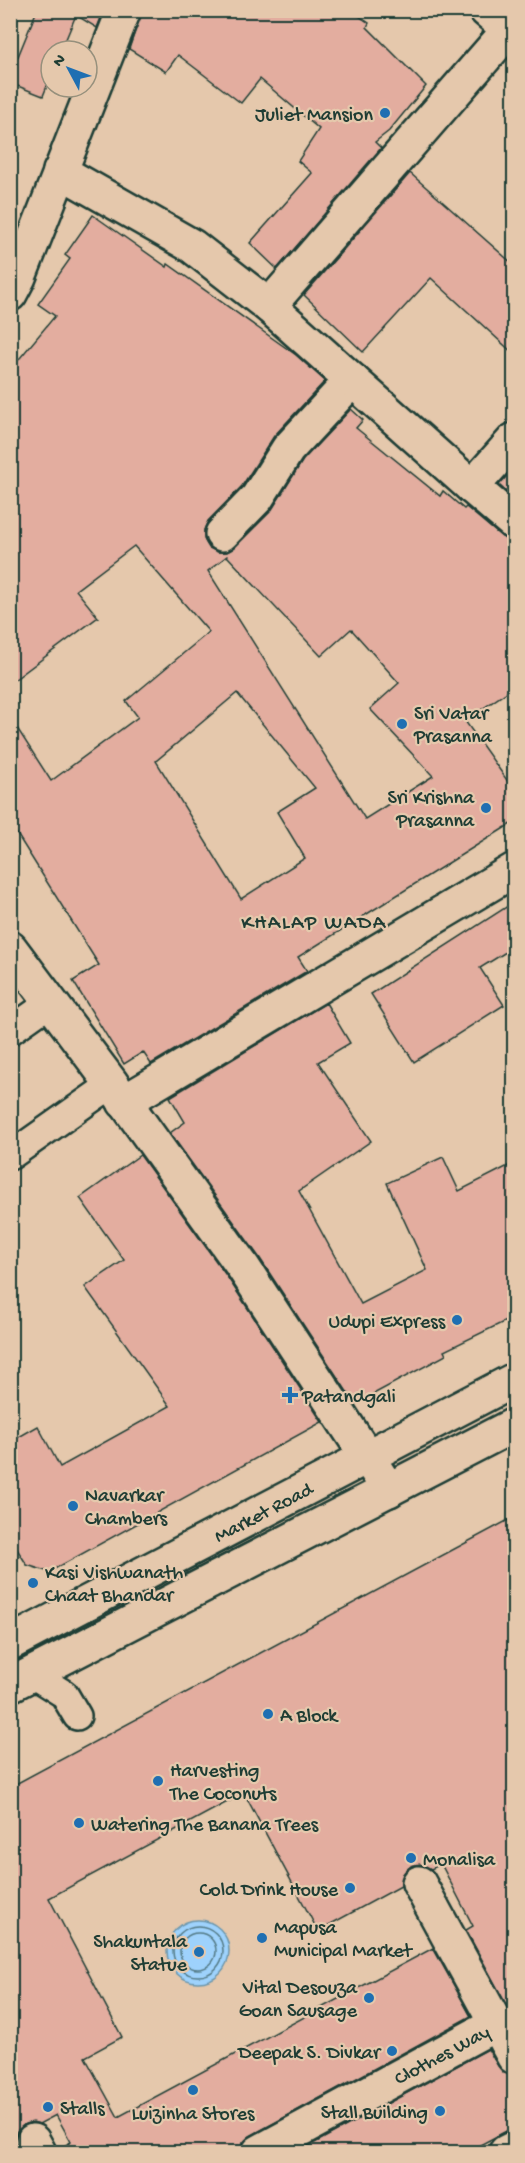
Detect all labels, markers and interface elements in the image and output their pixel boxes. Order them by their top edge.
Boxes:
north arrow [39,39,99,99]
text: N [50,51,71,72]
place label: Juliet Mansion [255,105,373,128]
marker: Juliet Mansion [378,106,392,120]
place label: Sri Vatar Prasanna [413,704,493,750]
marker: Sri Vatar Prasanna [395,717,409,731]
place label: Sri Krishna Prasanna [387,788,475,834]
marker: Sri Krishna Prasanna [479,801,493,815]
district label: KHALAP WADA [241,912,387,937]
place label: Udupi Express [328,1312,446,1335]
marker: Udupi Express [450,1313,464,1327]
place label: Patandgali [301,1387,396,1410]
marker: Patandgali [283,1388,297,1402]
street label: Market Road [211,1478,319,1549]
place label: Navarkar Chambers [85,1486,168,1532]
marker: Navarkar Chambers [66,1499,80,1513]
place label: Kasi Vishwanath Chaat Bhandar [45,1563,183,1609]
marker: Kasi Vishwanath Chaat Bhandar [26,1576,40,1590]
place label: A Block [280,1706,339,1729]
marker: A Block [261,1707,275,1721]
place label: Harvesting The Coconuts [169,1761,277,1807]
marker: Harvesting The Coconuts [151,1774,165,1788]
place label: Watering The Banana Trees [91,1815,319,1838]
marker: Watering The Banana Trees [72,1816,86,1830]
place label: Monalisa [423,1850,496,1873]
marker: Monalisa [404,1851,418,1865]
place label: Cold Drink House [199,1880,339,1903]
marker: Cold Drink House [343,1881,357,1895]
place label: Mapusa Municipal Market [274,1918,414,1964]
marker: Mapusa Municipal Market [255,1931,269,1945]
place label: Shakuntala Statue [93,1932,188,1978]
marker: Shakuntala Statue [192,1945,206,1959]
place label: Vital Desouza Goan Sausage [239,1978,358,2024]
marker: Vital Desouza Goan Sausage [362,1991,376,2005]
street label: Clothes Way [391,2022,495,2092]
place label: Deepak S. Divkar [236,2043,382,2066]
marker: Deepak S. Divkar [385,2044,399,2058]
marker: Luizinha Stores [186,2083,200,2097]
place label: Stalls [60,2099,105,2122]
marker: Stalls [41,2100,55,2114]
place label: Stall Building [321,2103,428,2126]
place label: Luizinha Stores [132,2104,255,2127]
marker: Stall Building [433,2104,447,2118]

